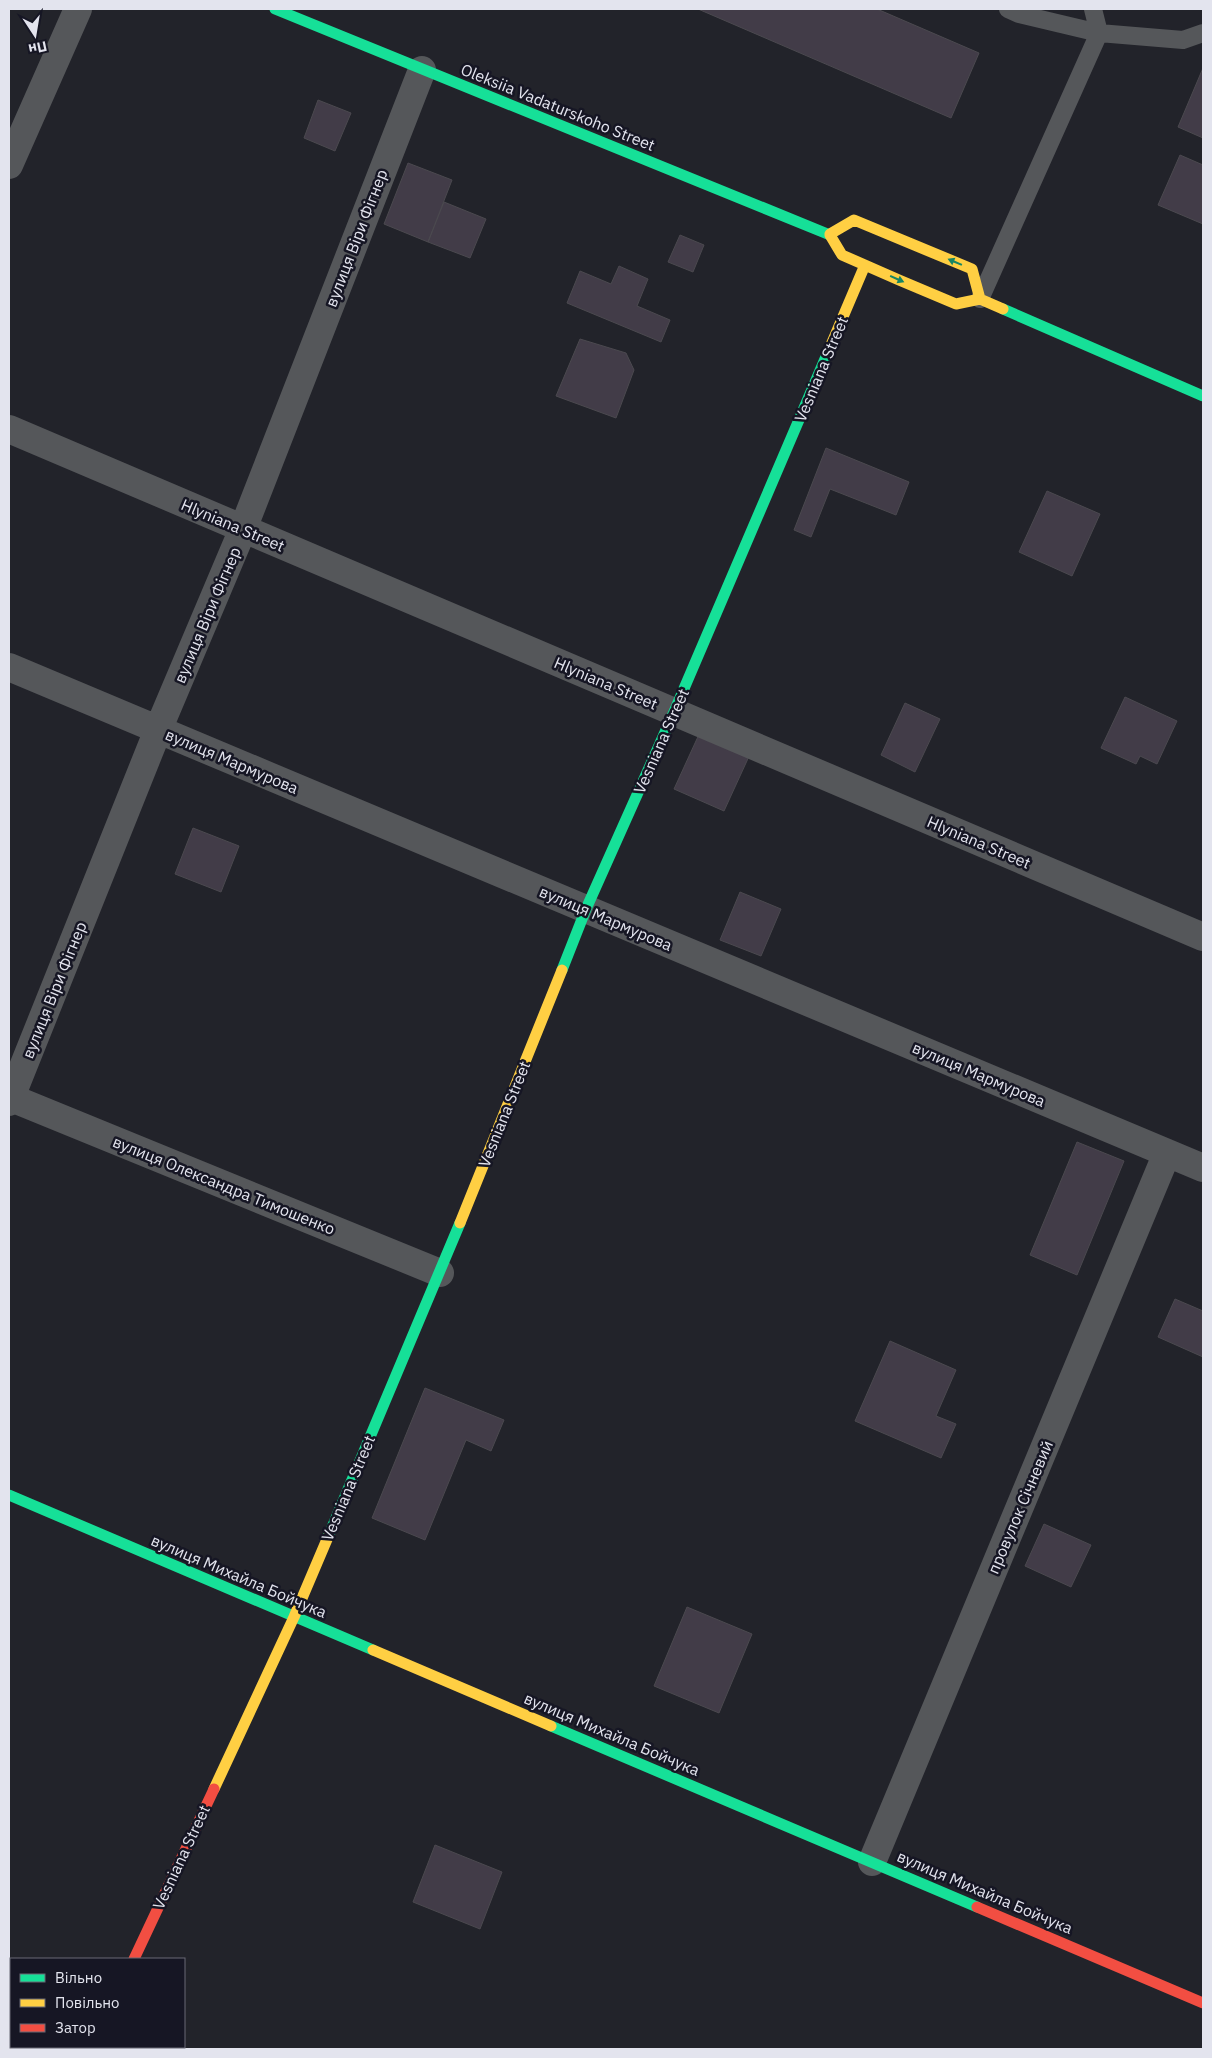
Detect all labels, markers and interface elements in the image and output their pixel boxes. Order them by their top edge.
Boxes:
north arrow [10,10,60,60]
text: Пн [27,37,49,58]
street label: Oleksiia Vadaturskoho Street [458,59,658,155]
street label: вулиця Віри Фігнер [321,166,391,310]
one-way arrow [948,258,962,266]
one-way arrow [890,275,904,283]
street label: Vesniana Street [790,313,852,425]
street label: Hlyniana Street [178,494,288,556]
street label: вулиця Віри Фігнер [169,544,245,686]
street label: Hlyniana Street [551,652,661,714]
street label: Vesniana Street [629,685,693,797]
street label: вулиця Мармурова [163,724,302,798]
street label: Hlyniana Street [924,811,1034,873]
street label: вулиця Мармурова [537,881,676,955]
street label: вулиця Віри Фігнер [17,919,91,1061]
street label: вулиця Мармурова [910,1037,1049,1111]
street label: Vesniana Street [474,1058,534,1170]
street label: вулиця Олександра Тимошенко [110,1131,338,1239]
street label: Vesniana Street [317,1432,379,1544]
street label: провулок Січневий [983,1437,1057,1577]
street label: вулиця Михайла Бойчука [148,1530,330,1622]
street label: вулиця Михайла Бойчука [521,1688,703,1780]
street label: Vesniana Street [148,1802,214,1912]
street label: вулиця Михайла Бойчука [894,1846,1076,1938]
legend [10,1958,185,2048]
text: Вільно [55,1968,102,1987]
text: Повільно [55,1993,119,2012]
text: Затор [55,2018,96,2037]

